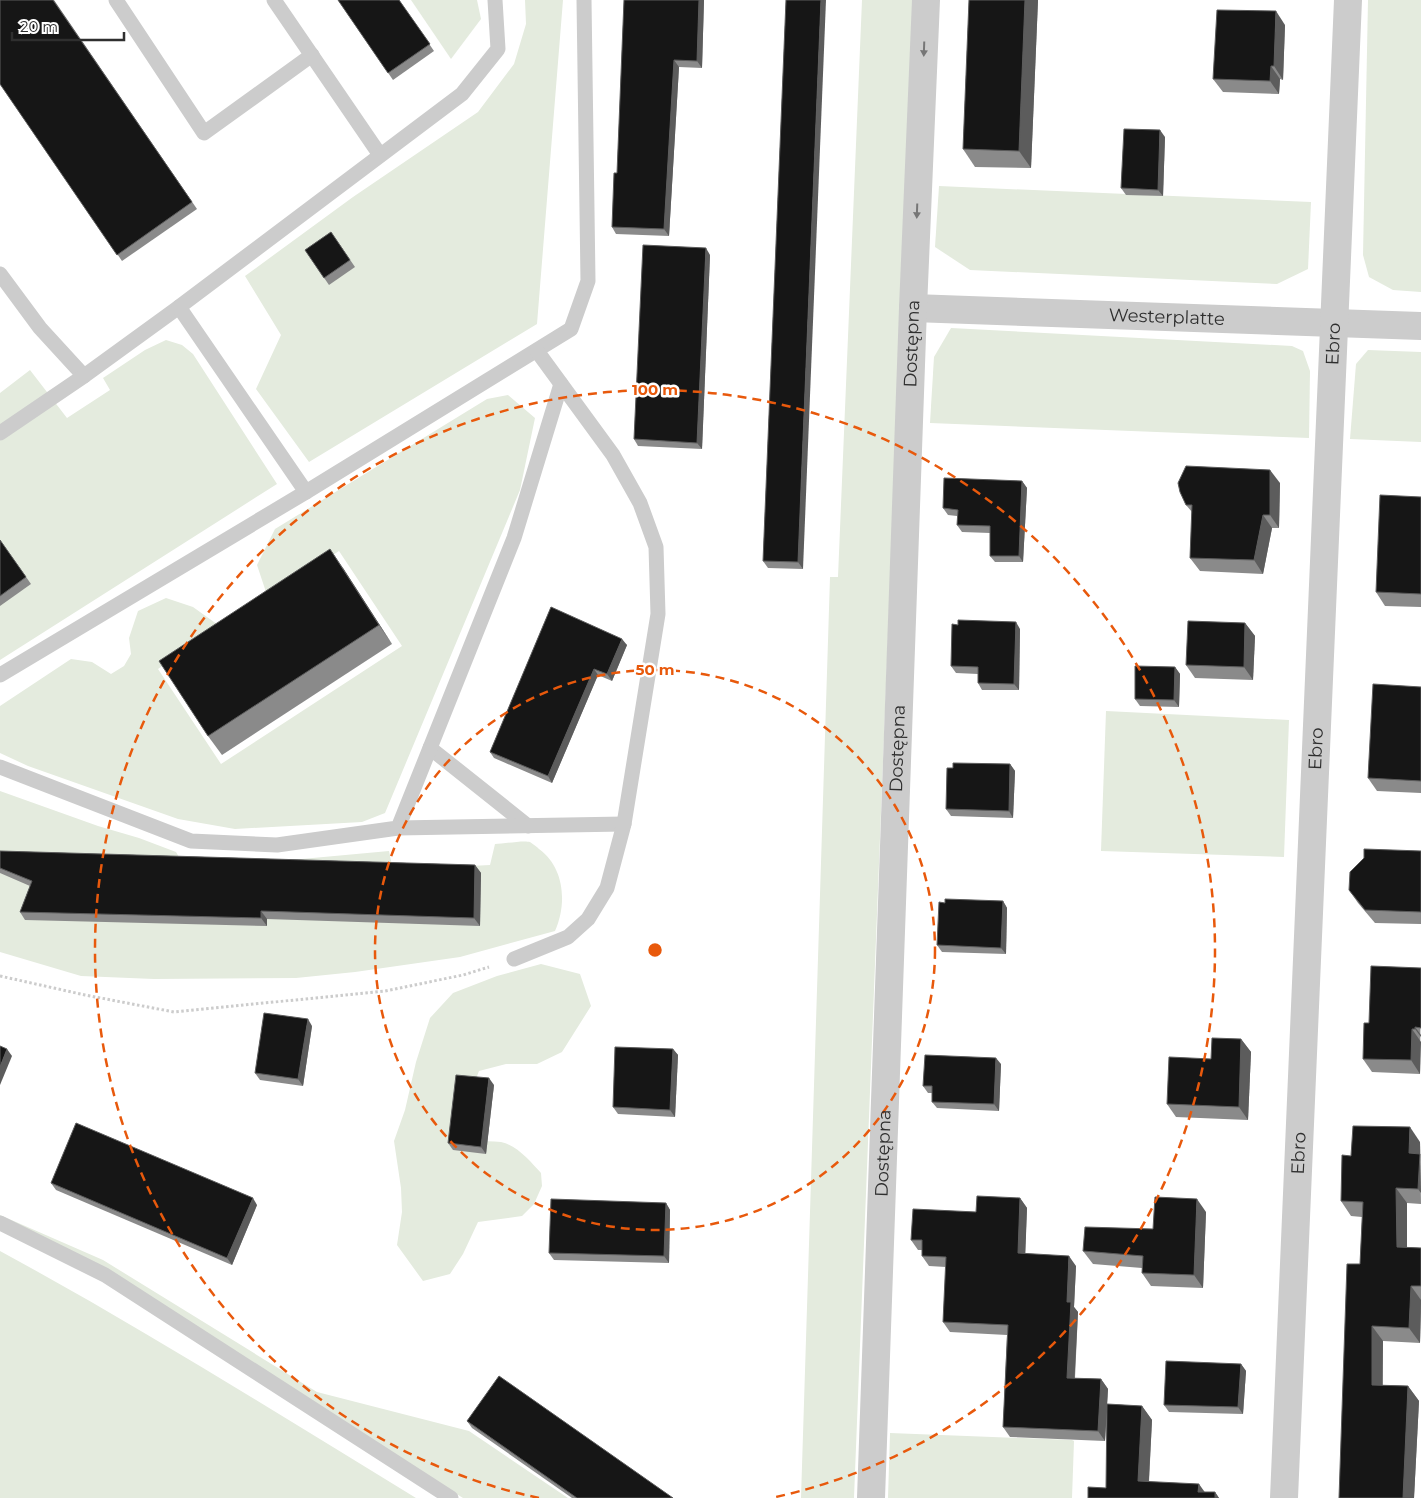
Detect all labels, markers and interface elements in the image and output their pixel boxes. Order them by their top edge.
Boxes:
scale bar [12,10,125,42]
text: 20 m [20,17,58,36]
one-way arrow [920,41,928,57]
one-way arrow [913,203,921,219]
street label: Dostępna [899,299,924,388]
street label: Westerplatte [1108,304,1225,330]
street label: Ebro [1321,322,1345,366]
text: 100 m [632,380,678,399]
text: 50 m [635,660,675,679]
street label: Dostępna [885,704,910,793]
street label: Ebro [1304,727,1328,770]
centre of rings [646,941,664,959]
street label: Dostępna [871,1109,896,1197]
street label: Ebro [1287,1132,1311,1175]

